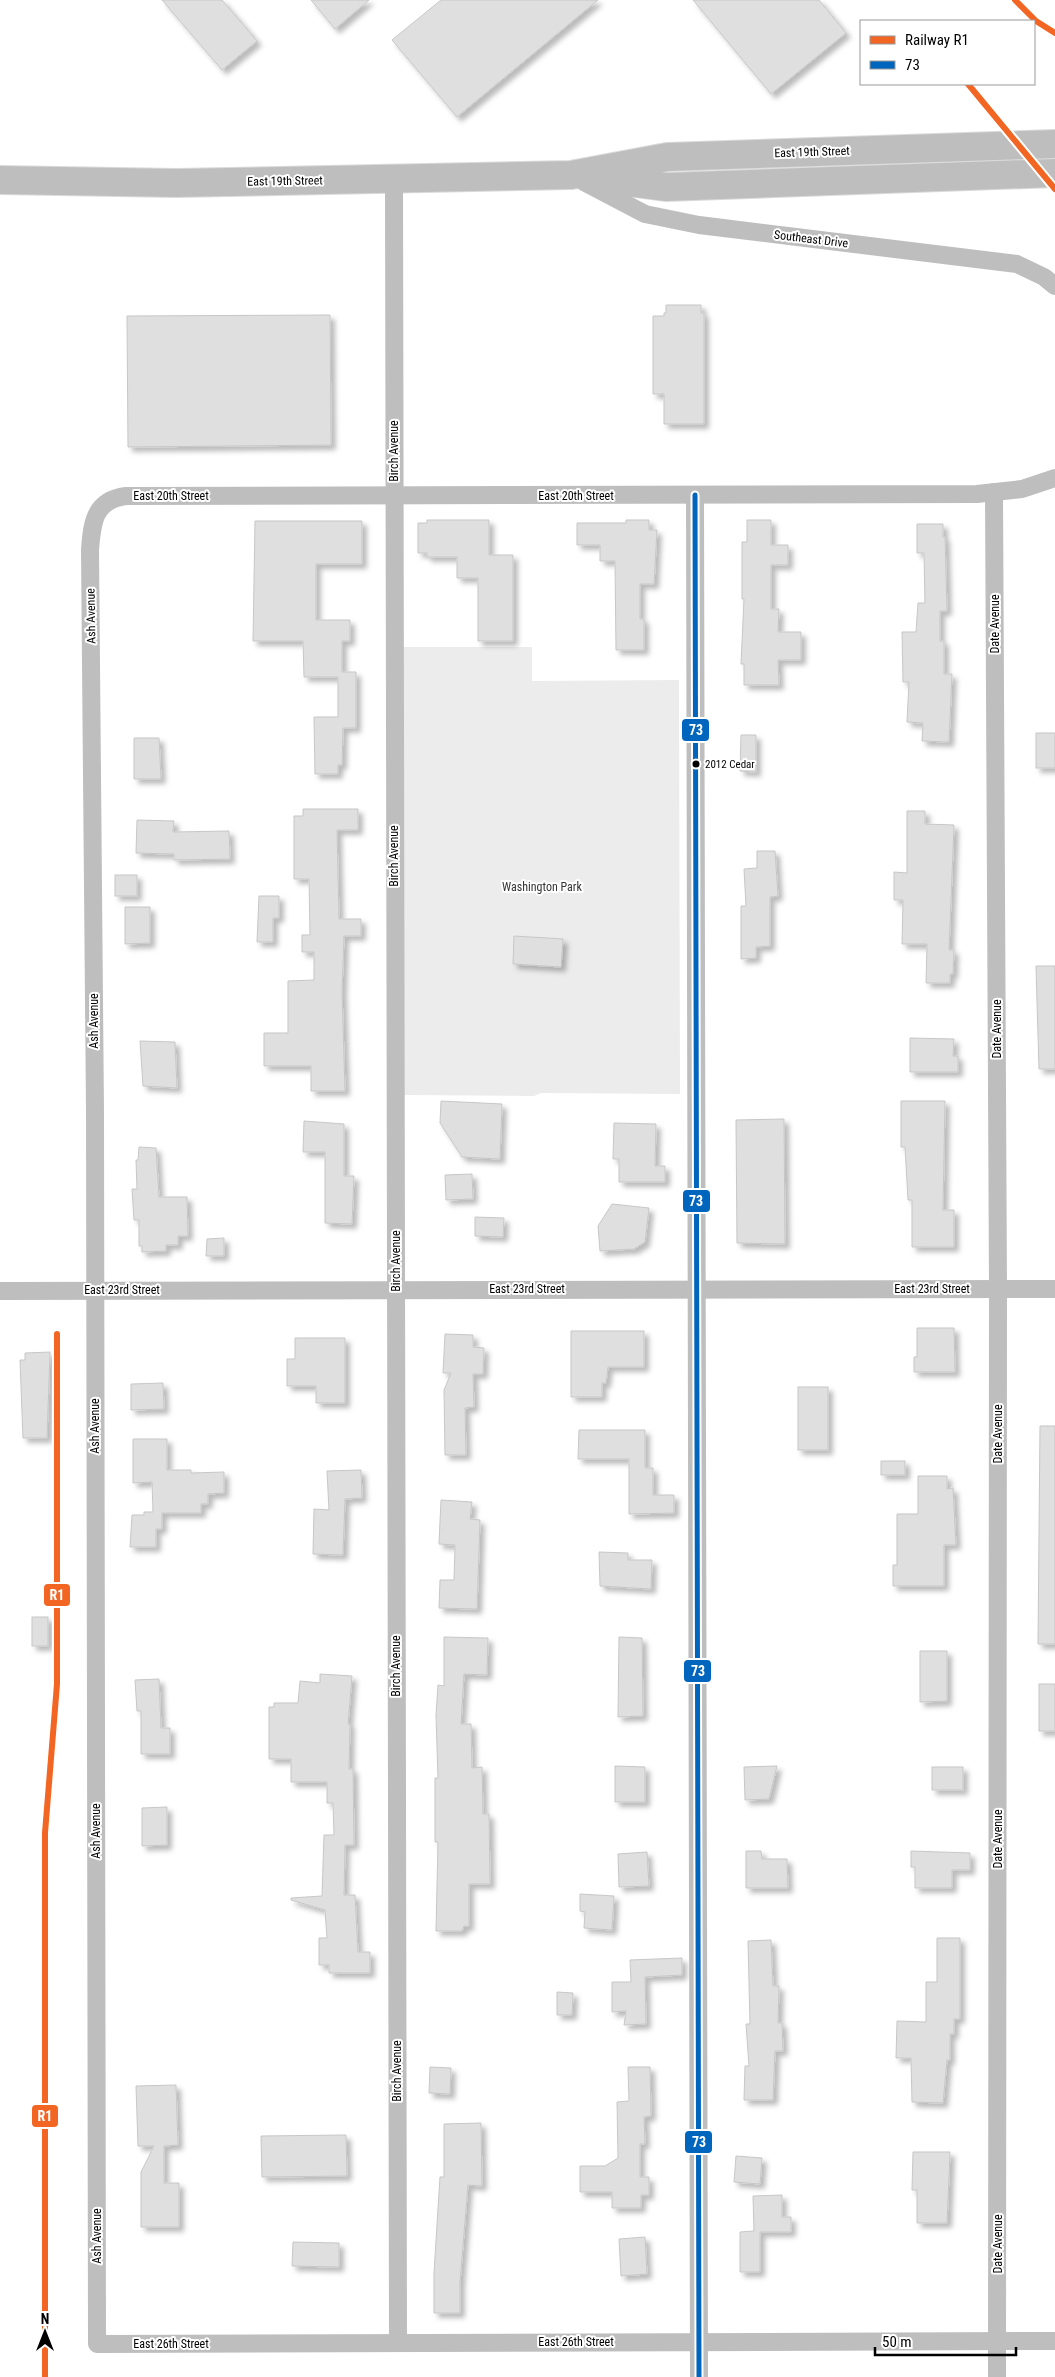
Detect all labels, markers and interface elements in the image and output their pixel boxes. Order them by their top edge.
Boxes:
legend [860,20,1035,85]
text: Railway R1 [905,31,969,49]
text: 73 [905,56,920,74]
street label: East 19th Street [774,144,850,160]
street label: East 19th Street [247,173,323,189]
street label: Southeast Drive [773,228,849,251]
street label: Birch Avenue [387,420,401,482]
street label: East 20th Street [133,489,209,503]
street label: East 20th Street [538,489,614,503]
street label: Ash Avenue [84,588,98,644]
street label: Date Avenue [988,594,1002,654]
line badge: 73 [681,718,710,742]
text: 73 [689,722,703,738]
place label: 2012 Cedar [705,758,755,771]
marker: 2012 Cedar [691,759,701,769]
street label: Birch Avenue [387,825,401,887]
park label: Washington Park [502,880,583,894]
street label: Ash Avenue [87,993,101,1049]
street label: Date Avenue [990,999,1004,1059]
line badge: 73 [682,1189,711,1213]
text: 73 [689,1193,703,1209]
street label: Birch Avenue [389,1230,403,1292]
street label: East 23rd Street [489,1282,565,1296]
street label: East 23rd Street [894,1282,970,1296]
street label: East 23rd Street [84,1283,160,1297]
street label: Ash Avenue [88,1398,102,1454]
street label: Date Avenue [991,1404,1005,1464]
line badge: R1 [43,1583,71,1607]
text: R1 [50,1587,64,1603]
street label: Birch Avenue [389,1635,403,1697]
line badge: 73 [683,1659,712,1683]
text: 73 [691,1663,705,1679]
street label: Ash Avenue [89,1803,103,1859]
street label: Date Avenue [991,1809,1005,1869]
street label: Birch Avenue [390,2040,404,2102]
line badge: R1 [31,2104,59,2128]
text: R1 [38,2108,52,2124]
line badge: 73 [684,2130,713,2154]
text: 73 [692,2134,706,2150]
street label: Ash Avenue [90,2208,104,2264]
street label: Date Avenue [991,2214,1005,2274]
north arrow [20,2307,70,2357]
text: N [41,2311,49,2327]
scale bar [875,2324,1016,2356]
text: 50 m [882,2333,912,2351]
street label: East 26th Street [538,2335,614,2349]
street label: East 26th Street [133,2337,209,2351]

